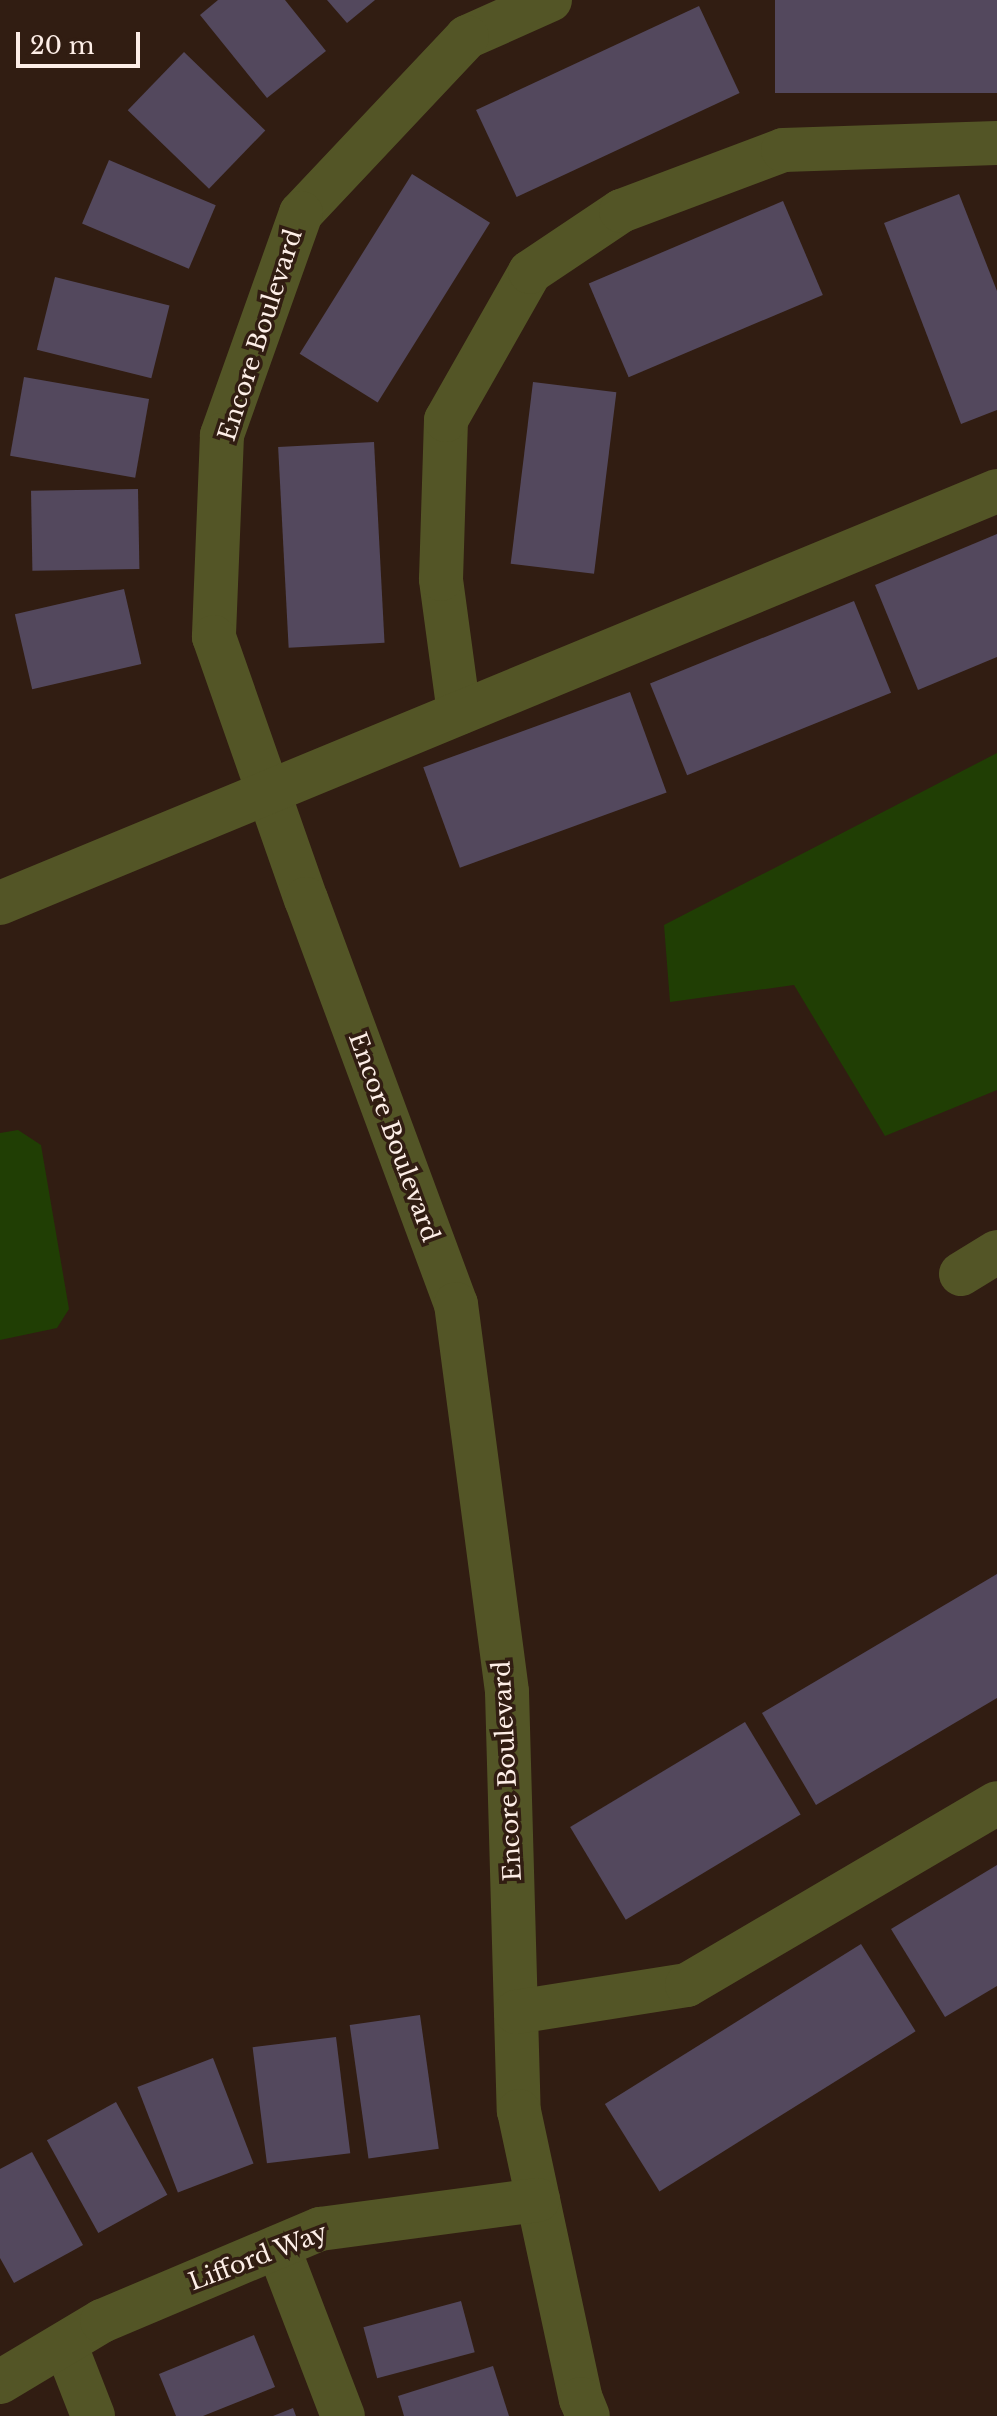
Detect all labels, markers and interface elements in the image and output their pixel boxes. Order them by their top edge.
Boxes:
scale bar [20,16,144,66]
text: 20 m [30,31,95,60]
street label: Encore Boulevard [212,226,308,444]
street label: Encore Boulevard [343,1028,445,1246]
street label: Encore Boulevard [487,1660,527,1882]
street label: Lifford Way [184,2217,332,2297]

